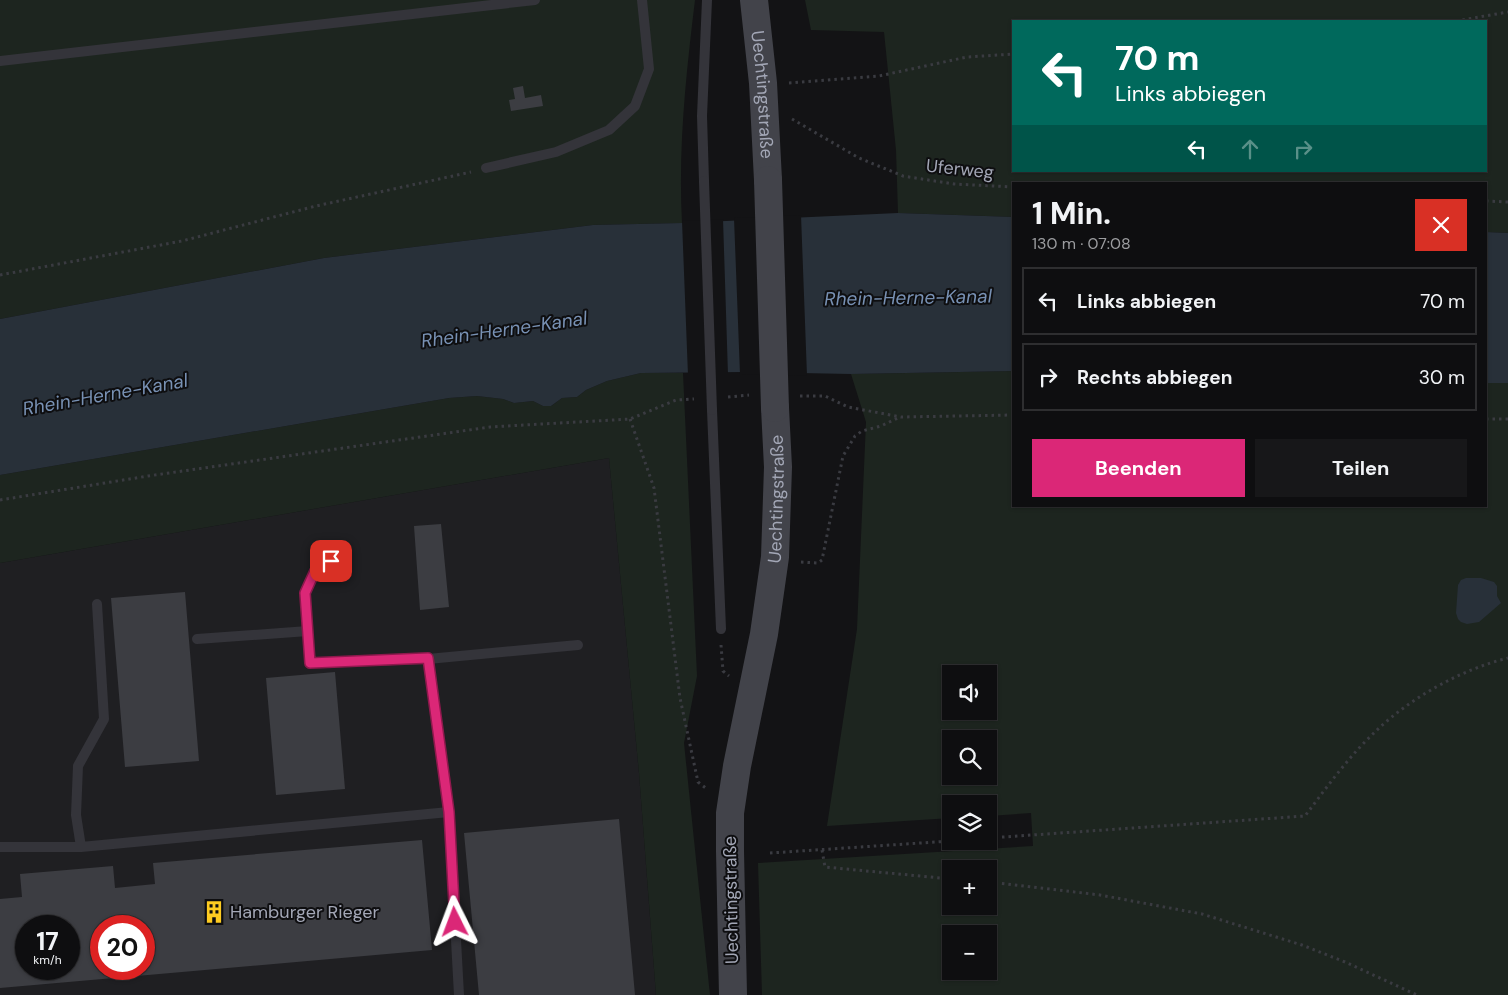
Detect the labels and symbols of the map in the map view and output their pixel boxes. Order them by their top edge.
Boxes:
street label: Uechtingstraße [745,29,779,159]
street label: Uferweg [925,154,995,184]
water label: Rhein-Herne-Kanal [824,284,993,311]
water label: Rhein-Herne-Kanal [419,305,590,354]
water label: Rhein-Herne-Kanal [20,368,191,421]
street label: Uechtingstraße [762,434,790,565]
pin [310,540,352,582]
street label: Uechtingstraße [718,836,744,964]
position arrow [428,895,480,947]
building icon: Hamburger Rieger [201,899,227,925]
place label: Hamburger Rieger [230,900,380,924]
speed limit sign: 20 [90,915,155,980]

